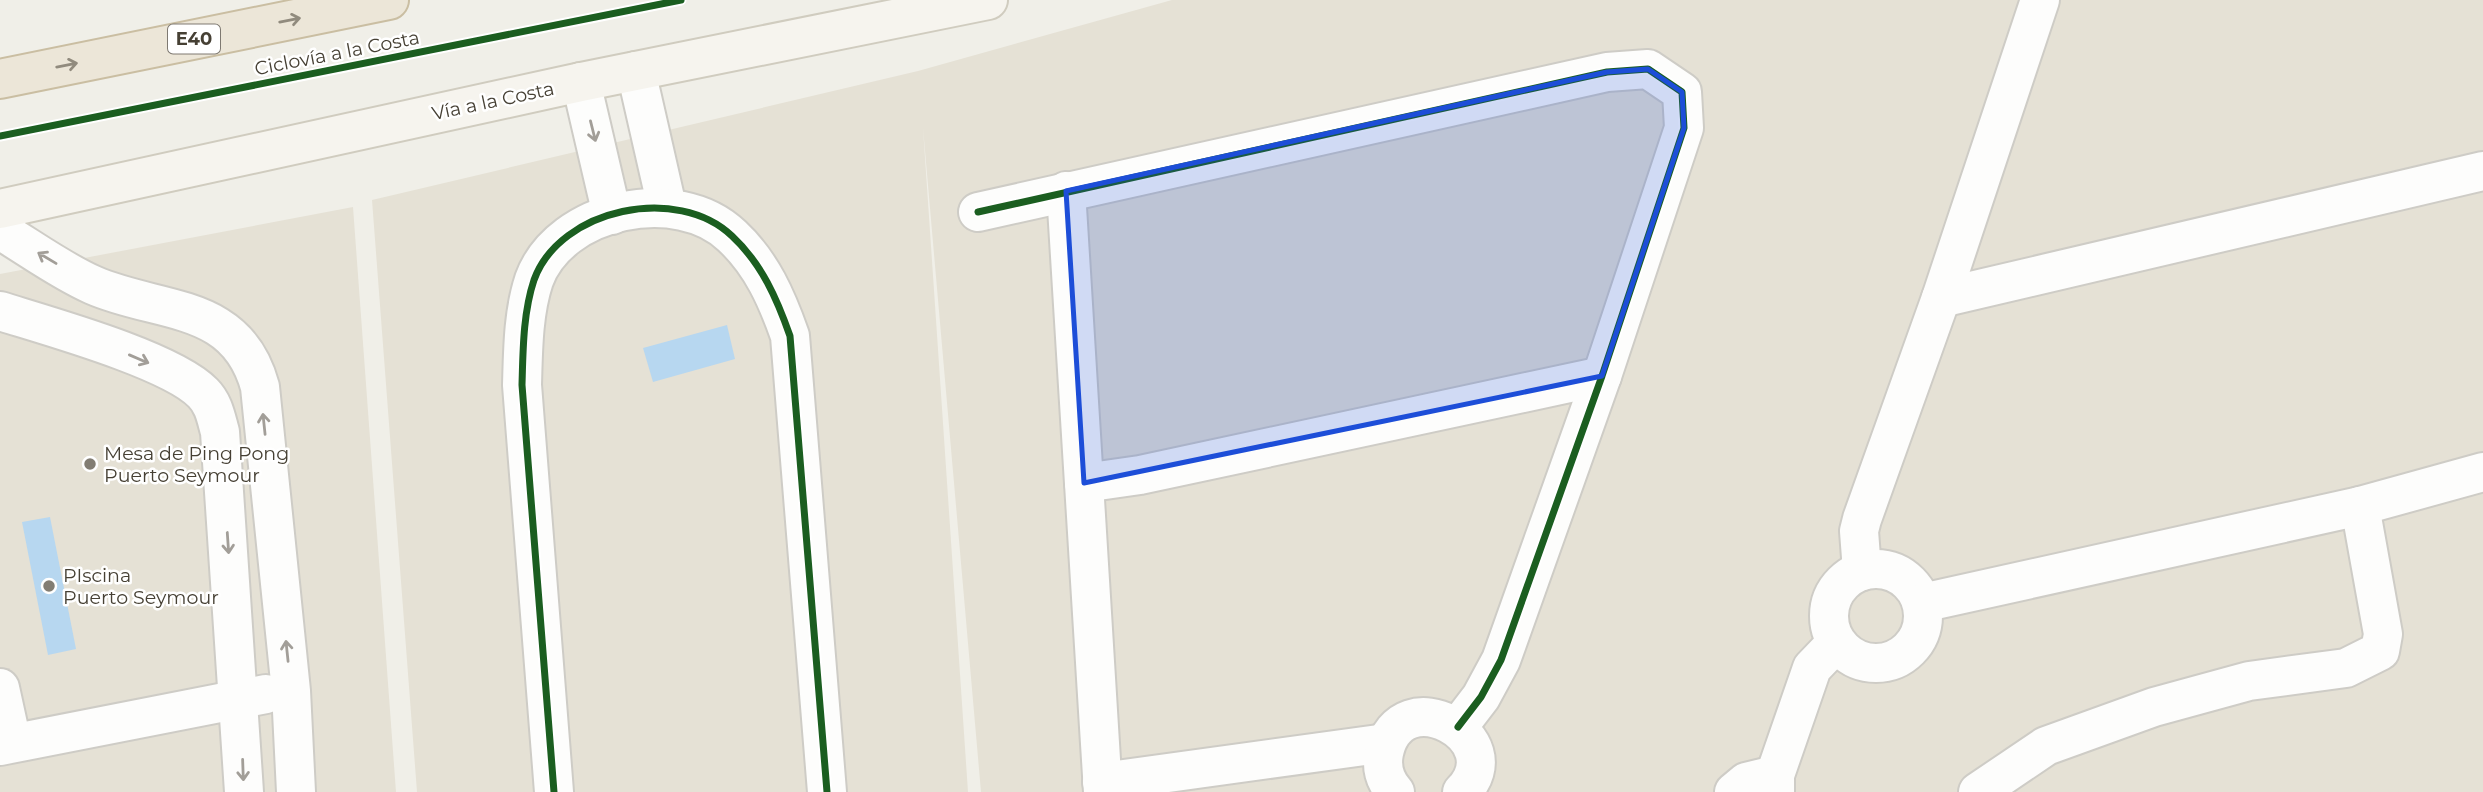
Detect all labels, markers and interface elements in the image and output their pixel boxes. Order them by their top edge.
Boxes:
one-way arrow [278,13,301,26]
road number: E40 [168,24,220,54]
street label: Ciclovía a la Costa [252,26,422,80]
one-way arrow [55,58,78,72]
street label: Vía a la Costa [430,77,556,125]
one-way arrow [587,119,601,142]
one-way arrow [38,251,58,265]
one-way arrow [128,353,149,366]
one-way arrow [257,413,270,436]
place label: Mesa de Ping Pong Puerto Seymour [104,442,289,487]
marker: Mesa de Ping Pong Puerto Seymour [82,456,98,472]
one-way arrow [222,532,235,554]
place label: PIscina Puerto Seymour [63,564,219,609]
marker: PIscina Puerto Seymour [41,578,57,594]
one-way arrow [280,640,293,662]
one-way arrow [236,759,249,782]

